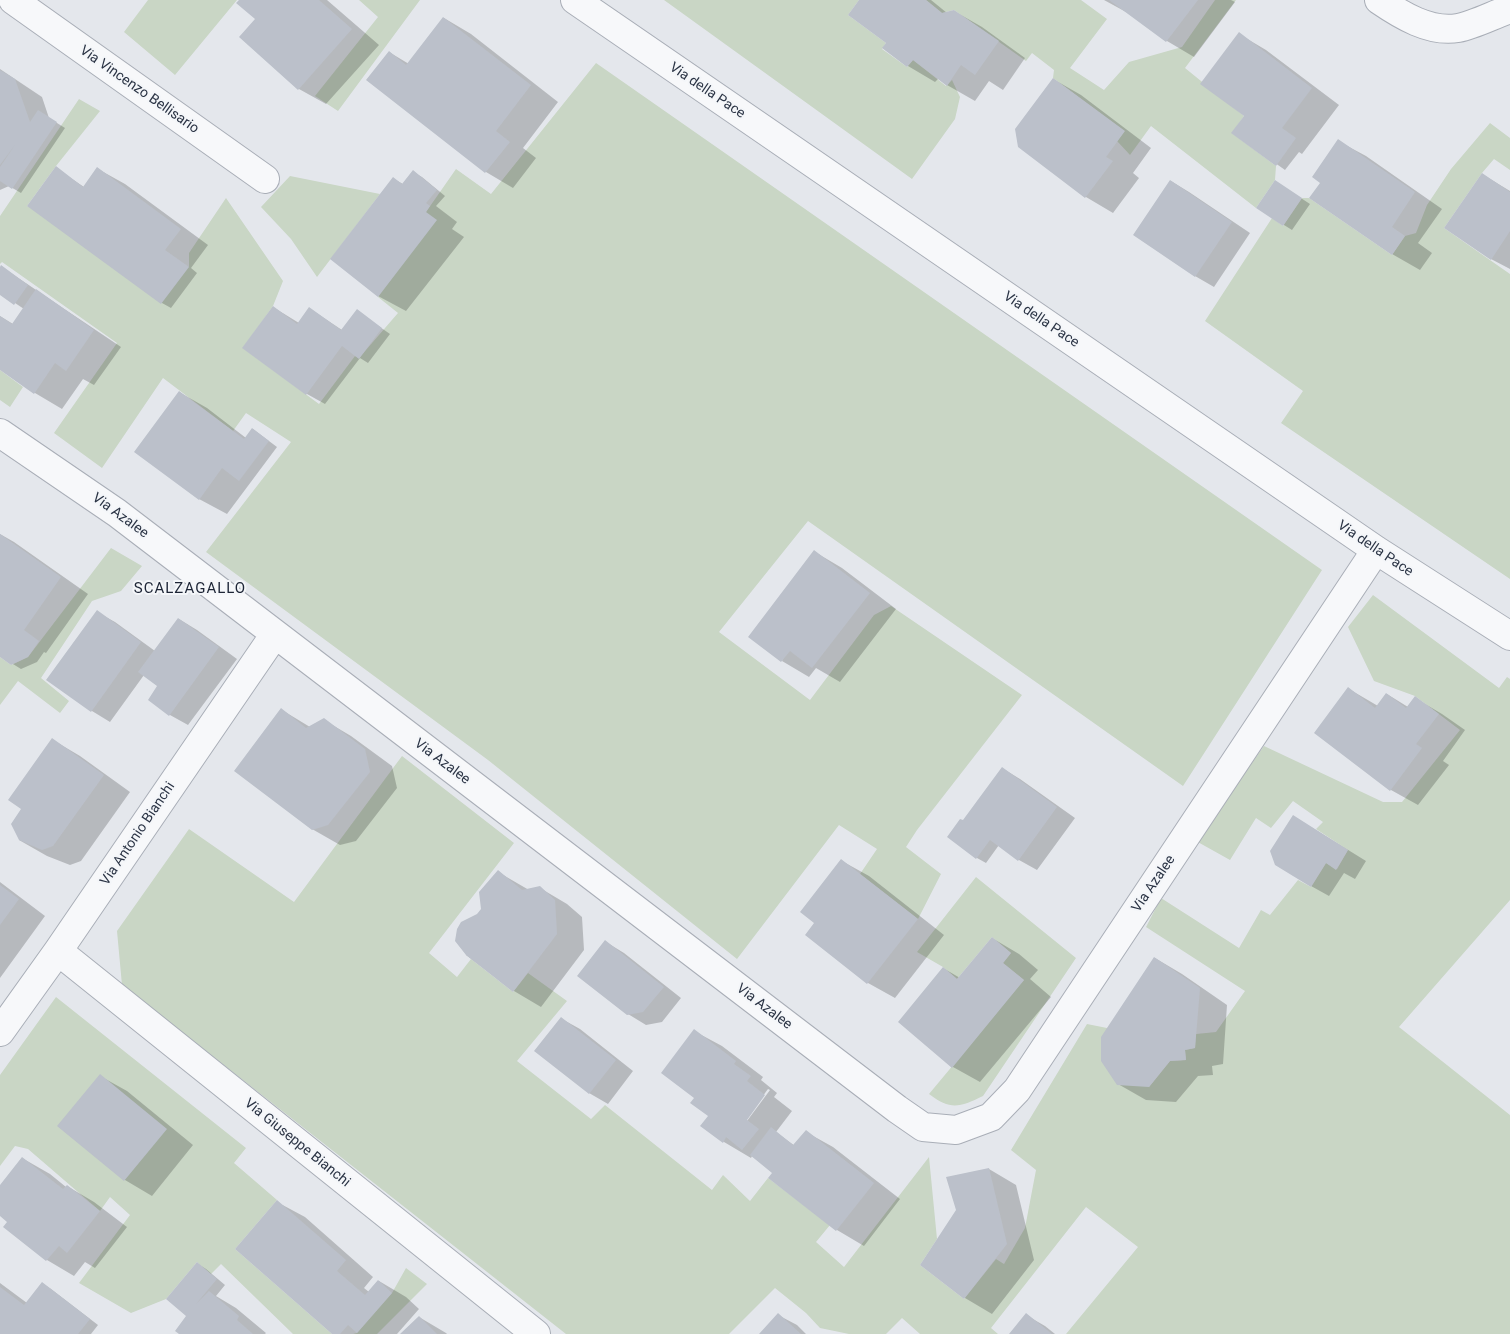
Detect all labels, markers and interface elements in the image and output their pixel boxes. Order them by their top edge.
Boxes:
street label: Via Vincenzo Bellisario [76,43,202,137]
street label: Via della Pace [666,60,748,122]
street label: Via della Pace [1000,289,1082,351]
street label: Via Azalee [89,490,151,542]
street label: Via della Pace [1334,518,1416,580]
district label: SCALZAGALLO [132,580,248,598]
street label: Via Azalee [411,736,473,788]
street label: Via Antonio Bianchi [97,779,179,889]
street label: Via Azalee [1129,852,1179,916]
street label: Via Azalee [733,981,795,1033]
street label: Via Giuseppe Bianchi [241,1095,353,1191]

